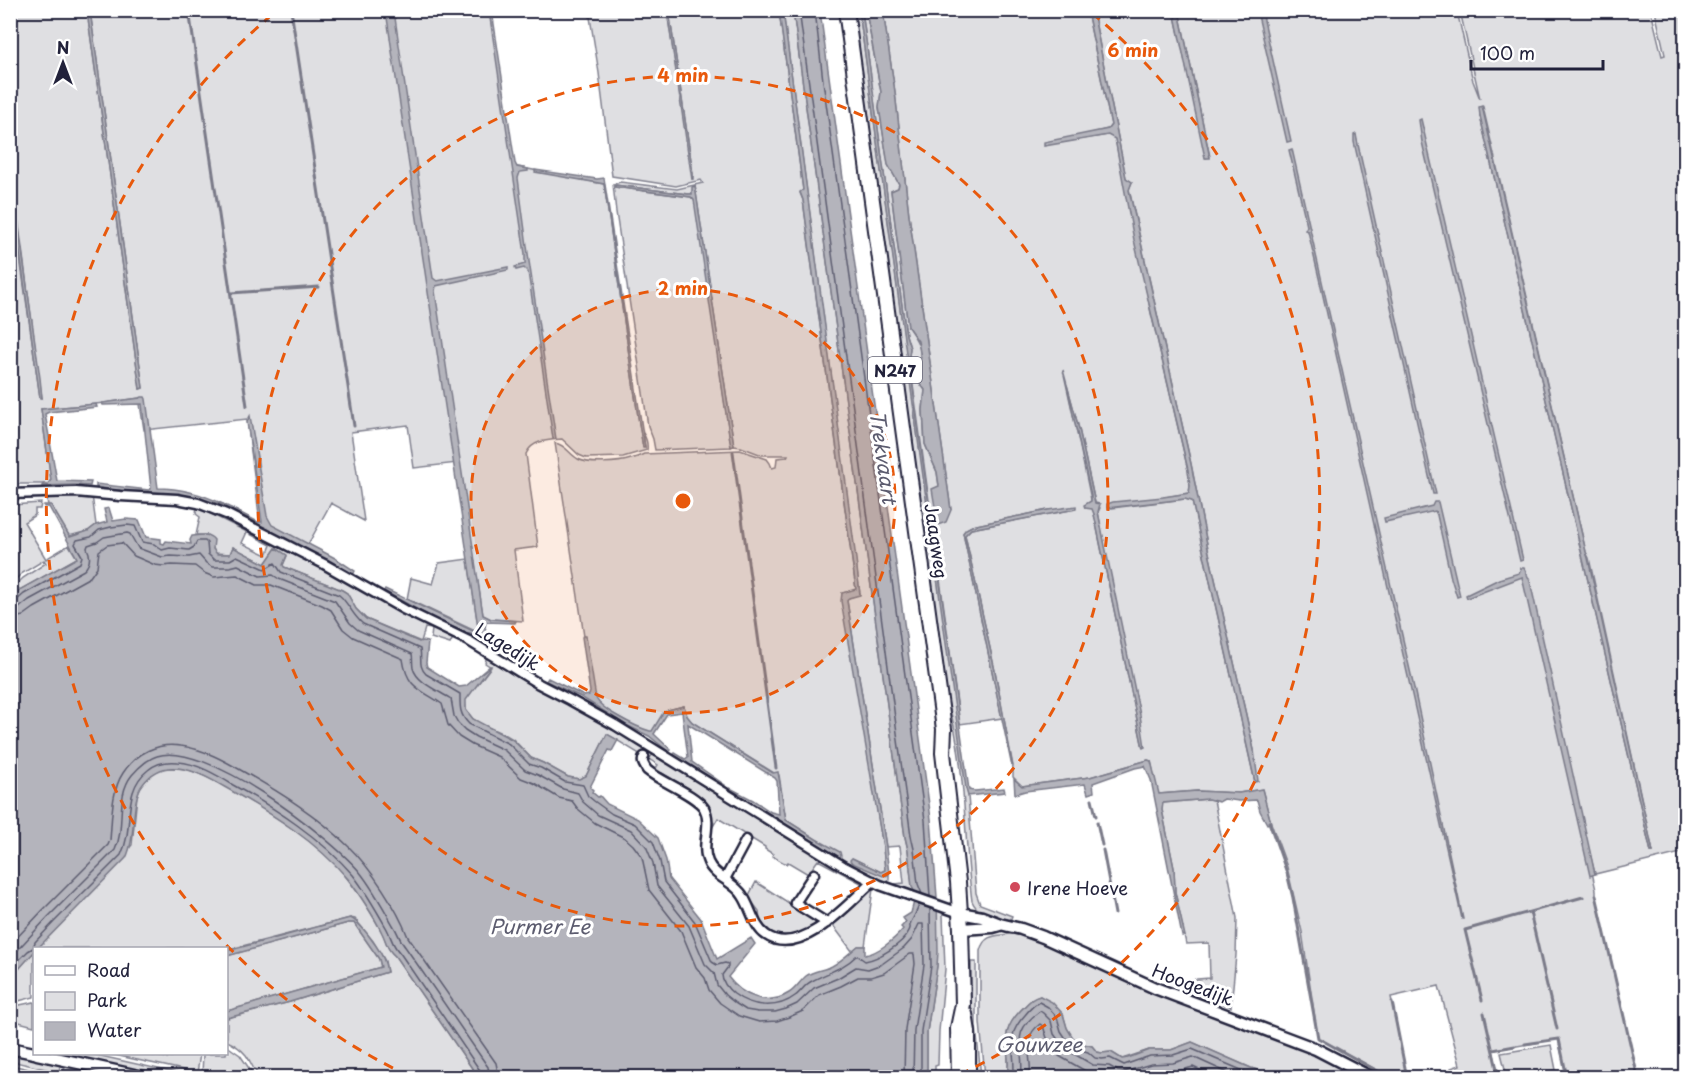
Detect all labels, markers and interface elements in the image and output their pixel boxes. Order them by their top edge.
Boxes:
north arrow [33,33,93,93]
scale bar [1471,33,1603,71]
text: N [57,35,69,59]
text: 6 min [1108,36,1158,63]
text: 100 m [1480,39,1535,66]
text: 4 min [657,61,709,88]
text: 2 min [658,274,708,301]
road number: N247 [868,357,922,383]
water label: Trekvaart [863,408,906,508]
centre of rings [673,491,693,511]
street label: Jaagweg [918,502,956,580]
street label: Lagedijk [470,615,546,677]
place label: Irene Hoeve [1027,874,1128,901]
marker: Irene Hoeve [1008,880,1022,894]
water label: Purmer Ee [490,911,591,941]
legend [33,947,228,1055]
text: Road [87,956,131,983]
street label: Hoogedijk [1148,956,1238,1012]
text: Park [87,986,127,1013]
text: Water [87,1016,142,1043]
water label: Gouwzee [995,1029,1083,1059]

